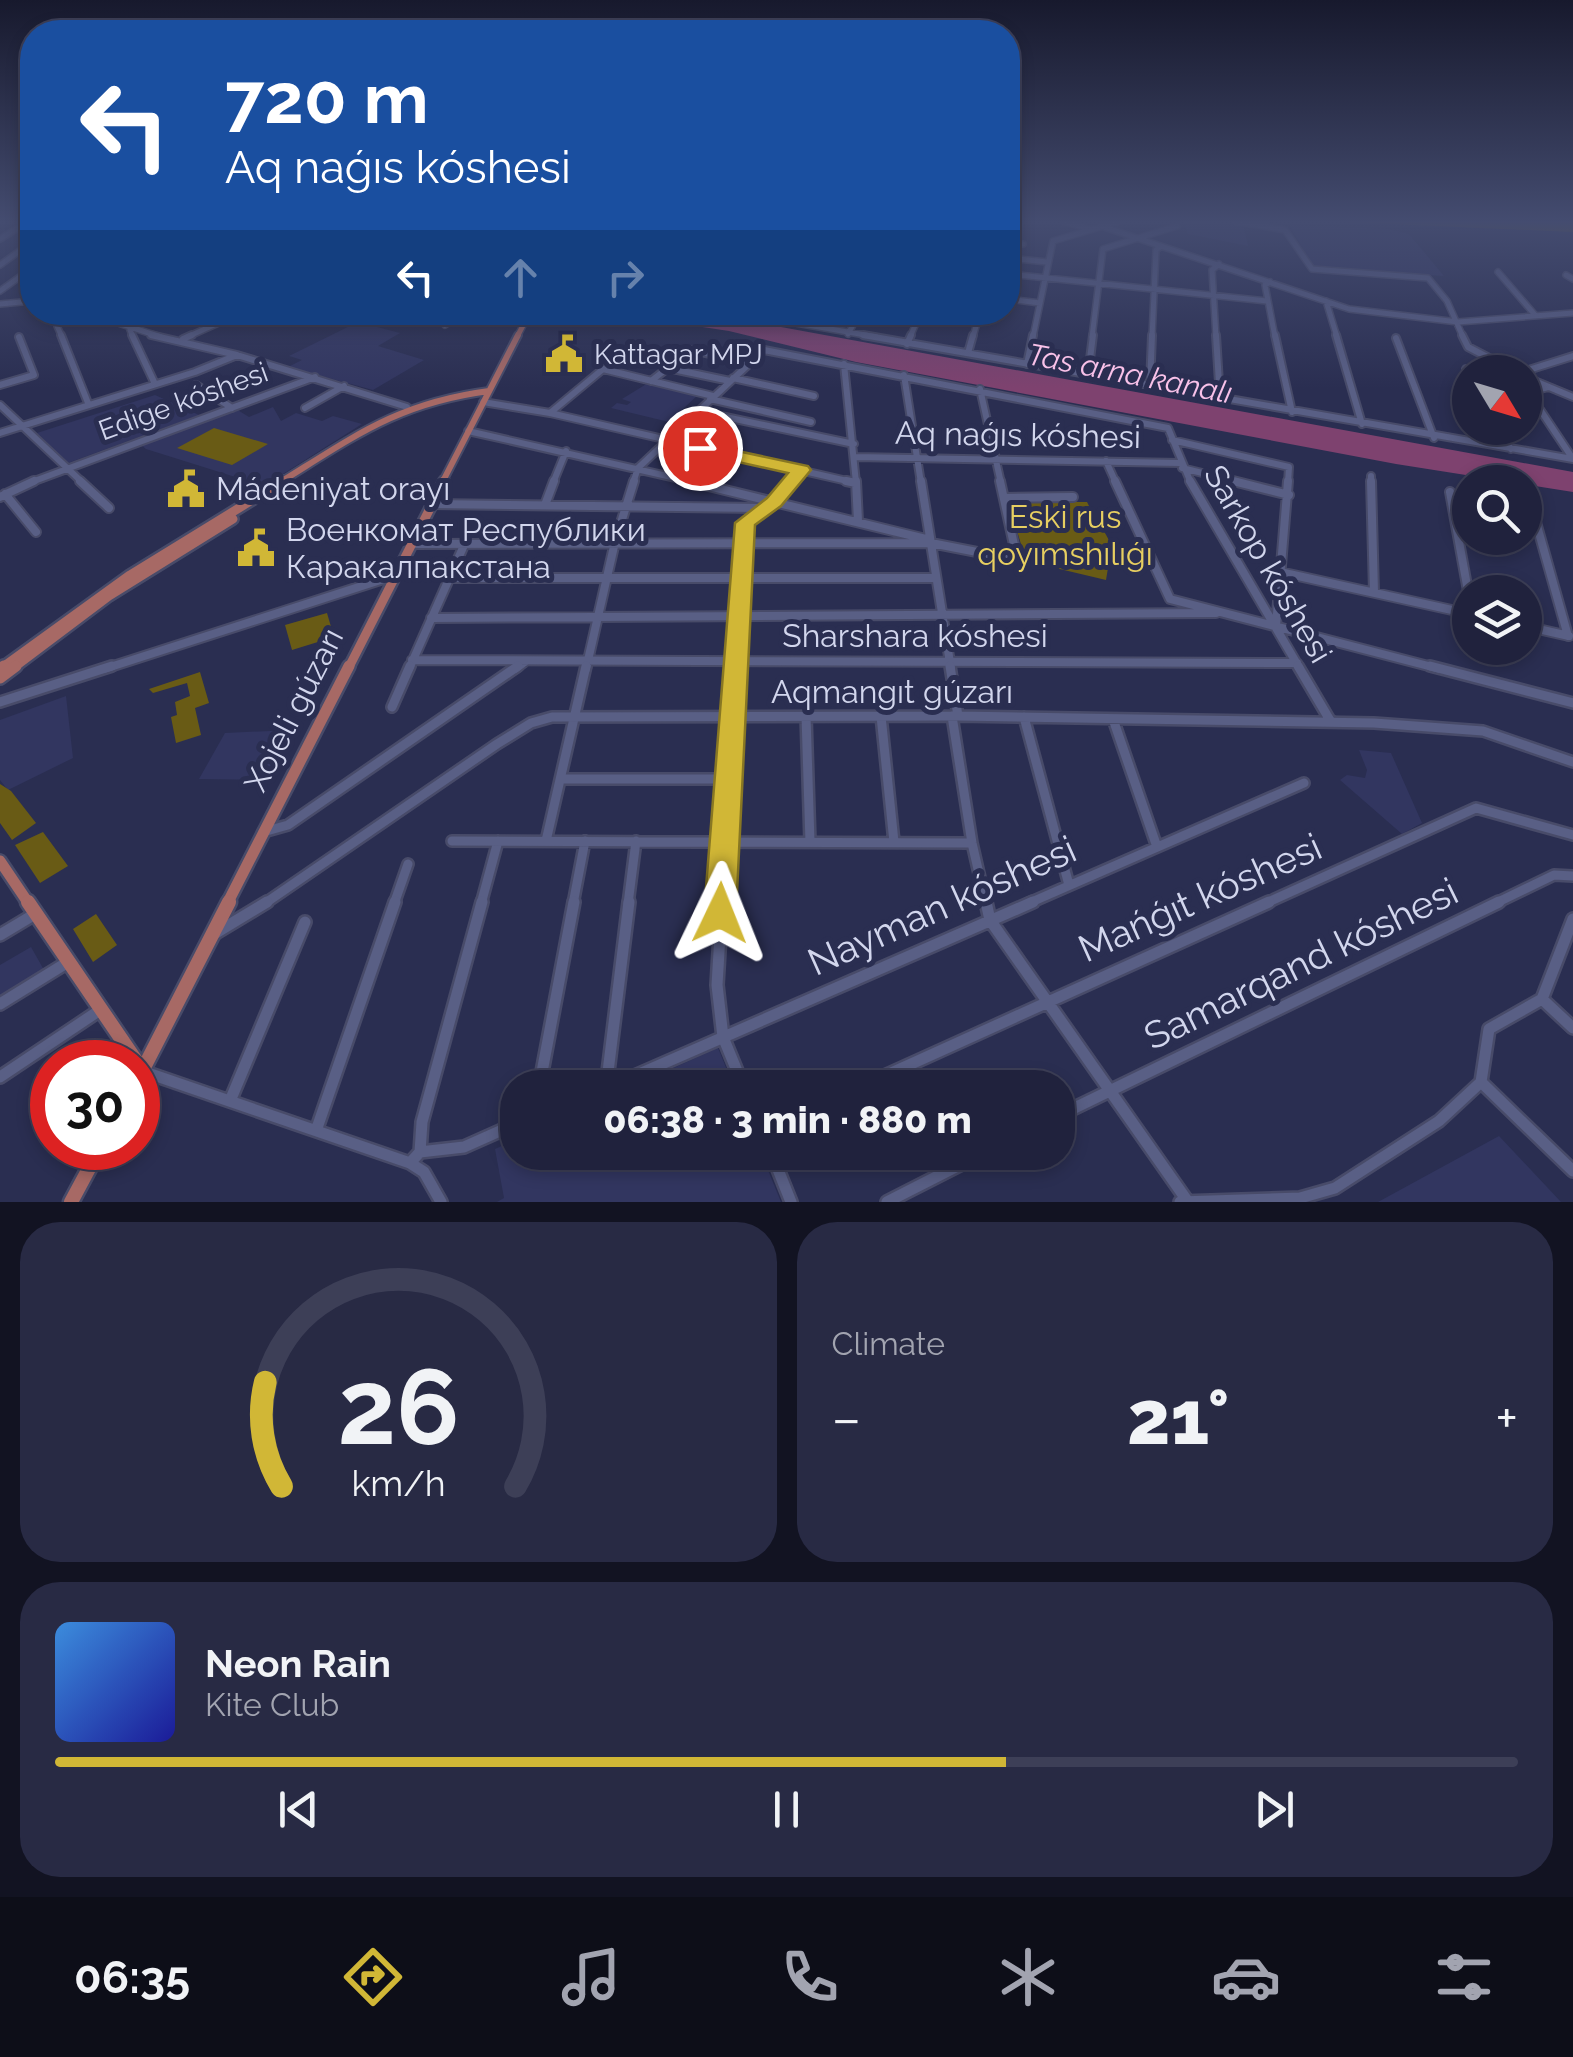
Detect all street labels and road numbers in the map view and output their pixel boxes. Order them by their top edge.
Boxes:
street label: Edige kóshesi [94,356,272,447]
street label: Aq naǵıs kóshesi [895,414,1141,455]
street label: Sarkop kóshesi [1197,459,1340,669]
street label: Sharshara kóshesi [782,617,1048,654]
street label: Xojeli gúzarı [237,622,350,798]
street label: Aqmangıt gúzarı [771,673,1013,710]
street label: Mańǵıt kóshesi [1071,824,1328,971]
street label: Nayman kóshesi [801,826,1083,985]
street label: Samarqand kóshesi [1137,868,1465,1059]

